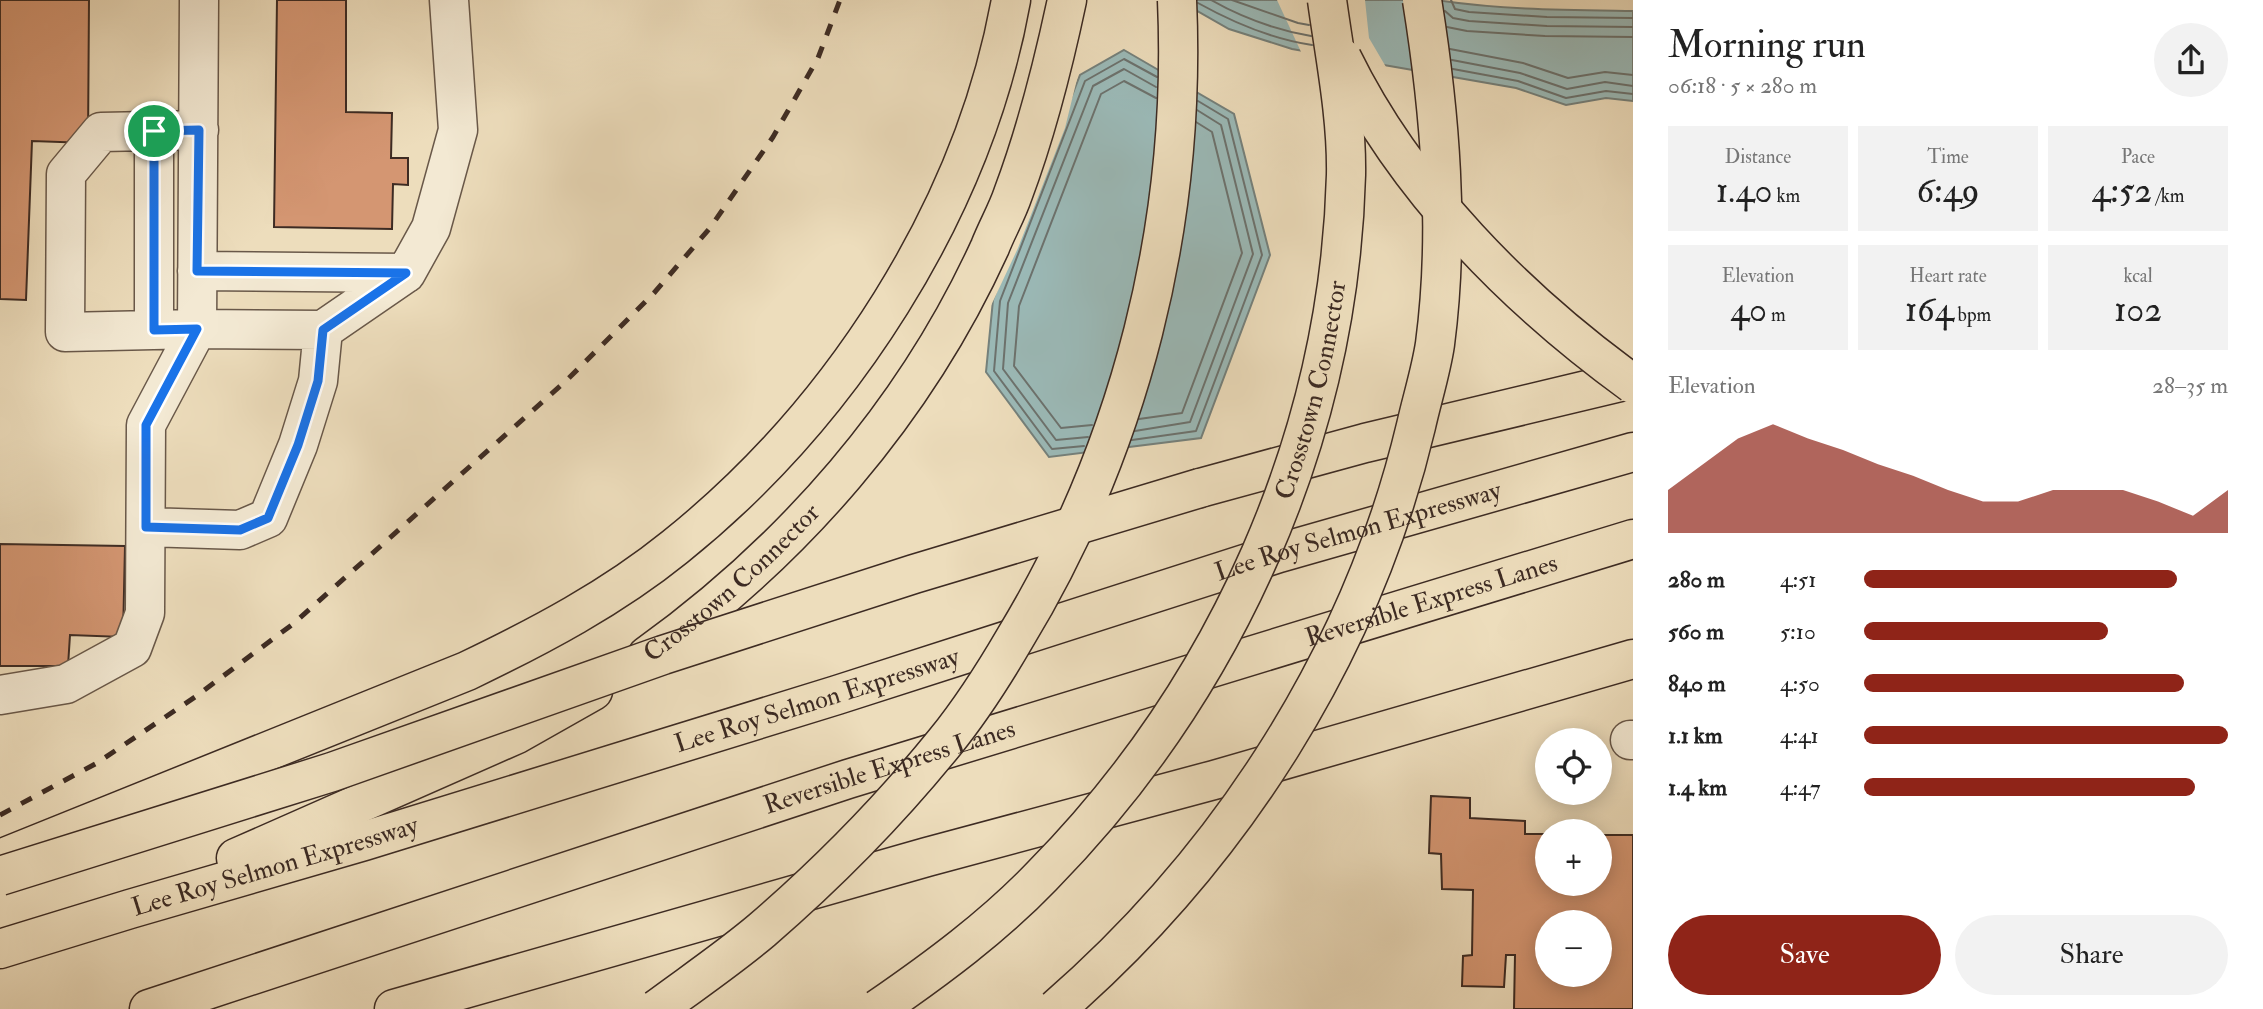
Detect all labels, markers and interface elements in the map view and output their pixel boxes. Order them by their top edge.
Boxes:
text: Morning run [1668,21,1866,69]
button: share [2154,23,2228,97]
text: 06:18 · 5 × 280 m [1668,71,1817,100]
pin [124,101,184,161]
icon: arrive [135,112,173,150]
text: Distance [1725,145,1791,169]
text: Time [1927,145,1969,169]
text: Pace [2121,145,2155,169]
text: 1.40 [1716,169,1772,213]
text: 6:49 [1916,169,1980,213]
text: 4:52 [2091,169,2152,213]
text: km [1772,184,1800,208]
text: /km [2152,184,2185,208]
text: Elevation [1722,264,1794,288]
text: Heart rate [1909,264,1987,288]
text: kcal [2123,264,2153,288]
street label: Crosstown Connector [1268,278,1353,504]
text: 40 [1730,288,1767,332]
text: 164 [1905,288,1954,332]
text: 102 [2114,288,2162,332]
text: m [1767,303,1786,327]
text: bpm [1954,303,1991,327]
text: Elevation [1668,371,1756,400]
text: 28–35 m [2152,371,2228,400]
street label: Lee Roy Selmon Expressway [1211,474,1506,589]
street label: Crosstown Connector [637,497,827,669]
street label: Reversible Express Lanes [1301,547,1562,654]
text: 280 m [1668,565,1725,594]
text: 4:51 [1780,565,1816,594]
text: 560 m [1668,617,1724,646]
text: 5:10 [1780,617,1816,646]
street label: Lee Roy Selmon Expressway [671,641,964,760]
text: 840 m [1668,669,1726,698]
text: 4:50 [1780,669,1820,698]
street label: Reversible Express Lanes [759,713,1019,822]
text: 1.1 km [1668,721,1723,750]
text: 4:41 [1780,721,1819,750]
map controls [1535,728,1612,987]
button: locate [1535,728,1612,805]
text: 1.4 km [1668,773,1727,802]
text: 4:47 [1780,773,1821,802]
street label: Lee Roy Selmon Expressway [128,809,422,924]
button: + [1535,819,1612,896]
button: − [1535,910,1612,987]
button: Save [1668,915,1941,995]
button: Share [1955,915,2228,995]

